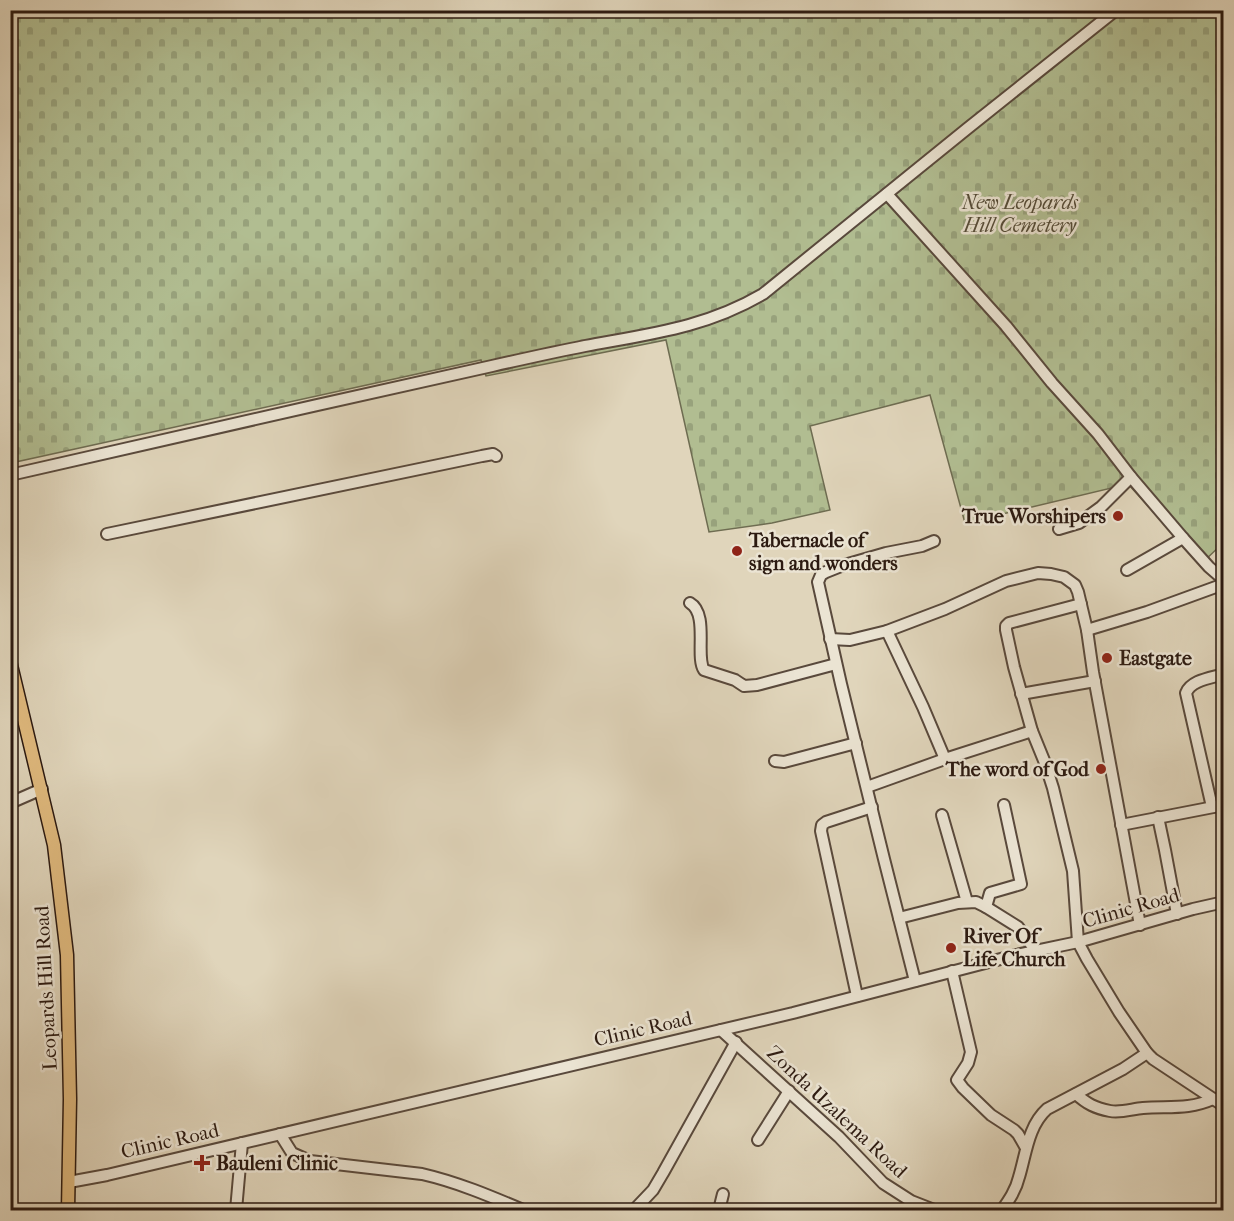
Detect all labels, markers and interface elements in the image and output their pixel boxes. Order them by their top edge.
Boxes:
park label: New Leopards Hill Cemetery [961,191,1079,237]
place label: True Worshipers [961,505,1107,528]
marker: True Worshipers [1111,509,1125,523]
place label: Tabernacle of sign and wonders [748,529,898,575]
marker: Tabernacle of sign and wonders [730,544,744,558]
place label: Eastgate [1119,647,1192,670]
marker: Eastgate [1100,651,1114,665]
place label: The word of God [945,758,1090,781]
marker: The word of God [1094,762,1108,776]
street label: Clinic Road [1080,883,1183,933]
street label: Leopards Hill Road [30,904,62,1071]
place label: River Of Life Church [963,925,1066,971]
marker: River Of Life Church [944,941,958,955]
street label: Clinic Road [592,1006,695,1051]
street label: Zonda Uzalema Road [762,1041,913,1184]
street label: Clinic Road [119,1118,222,1163]
place label: Bauleni Clinic [216,1152,338,1175]
marker: Bauleni Clinic [193,1154,211,1172]

